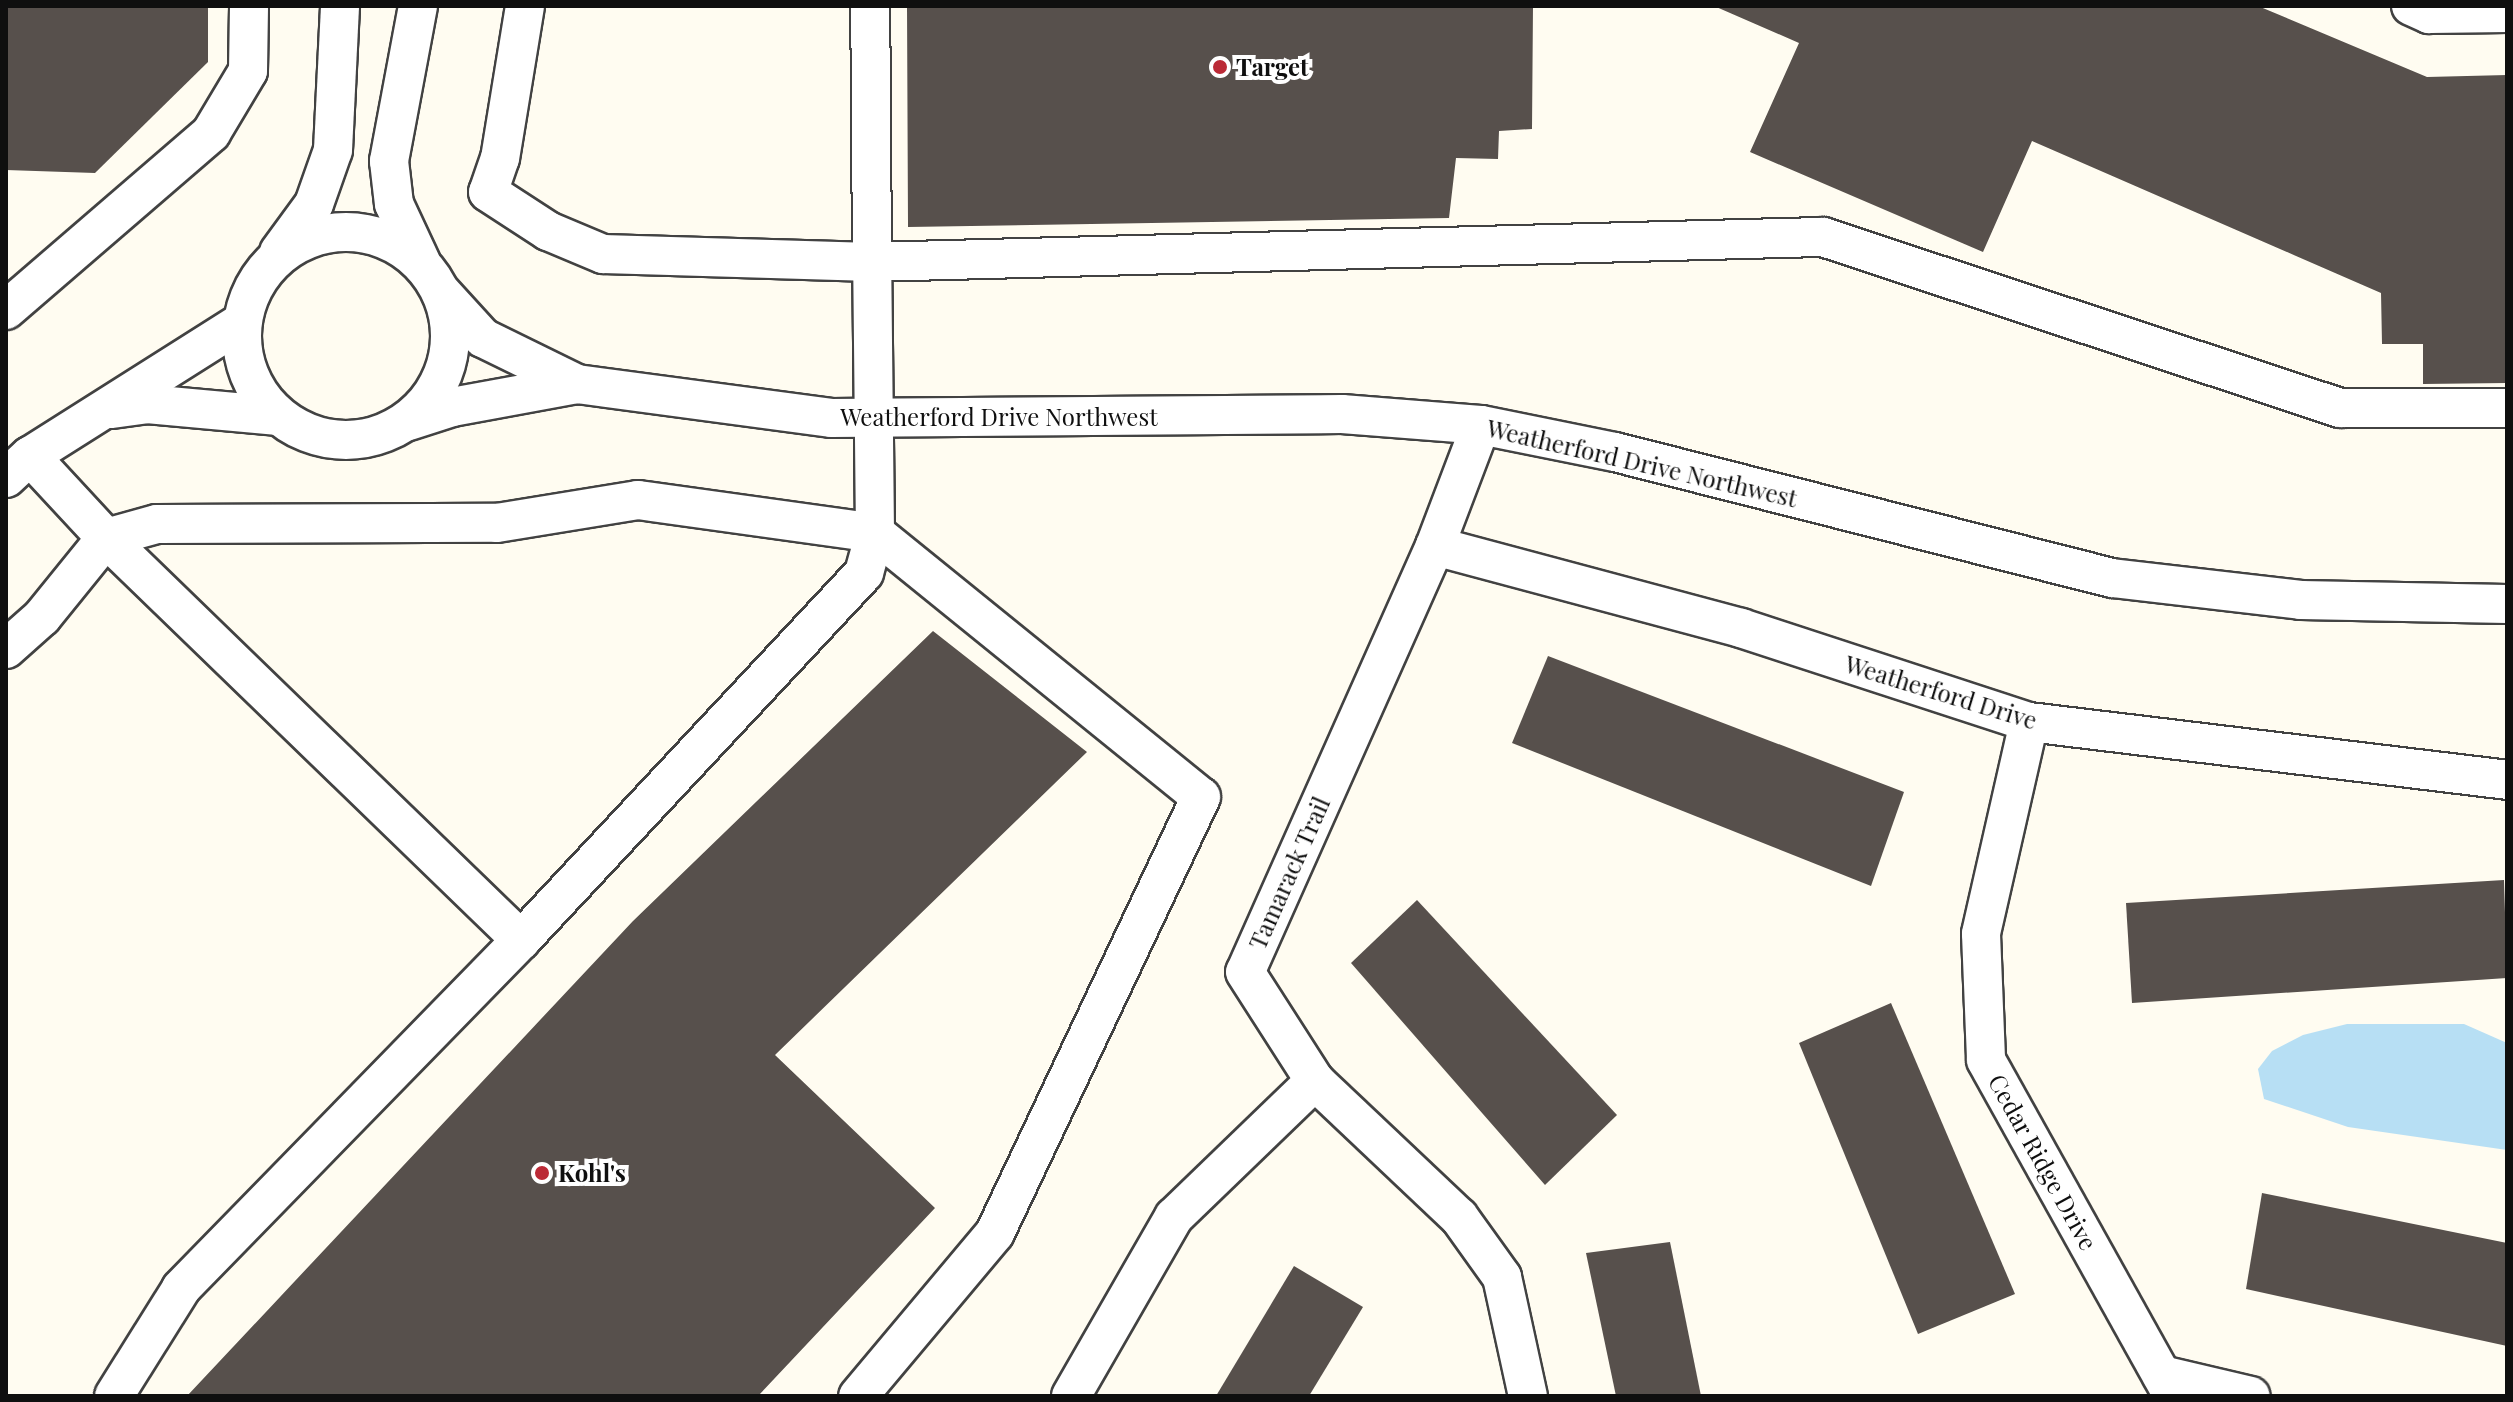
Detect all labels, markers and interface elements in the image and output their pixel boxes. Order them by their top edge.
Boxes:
place label: Target [1236,53,1308,81]
marker: Target [1211,58,1229,76]
street label: Weatherford Drive Northwest [840,403,1158,431]
street label: Weatherford Drive Northwest [1484,413,1800,513]
street label: Weatherford Drive [1842,649,2040,735]
street label: Tamarack Trail [1242,792,1336,954]
street label: Cedar Ridge Drive [1983,1069,2103,1255]
place label: Kohl's [558,1159,626,1187]
marker: Kohl's [533,1164,551,1182]

